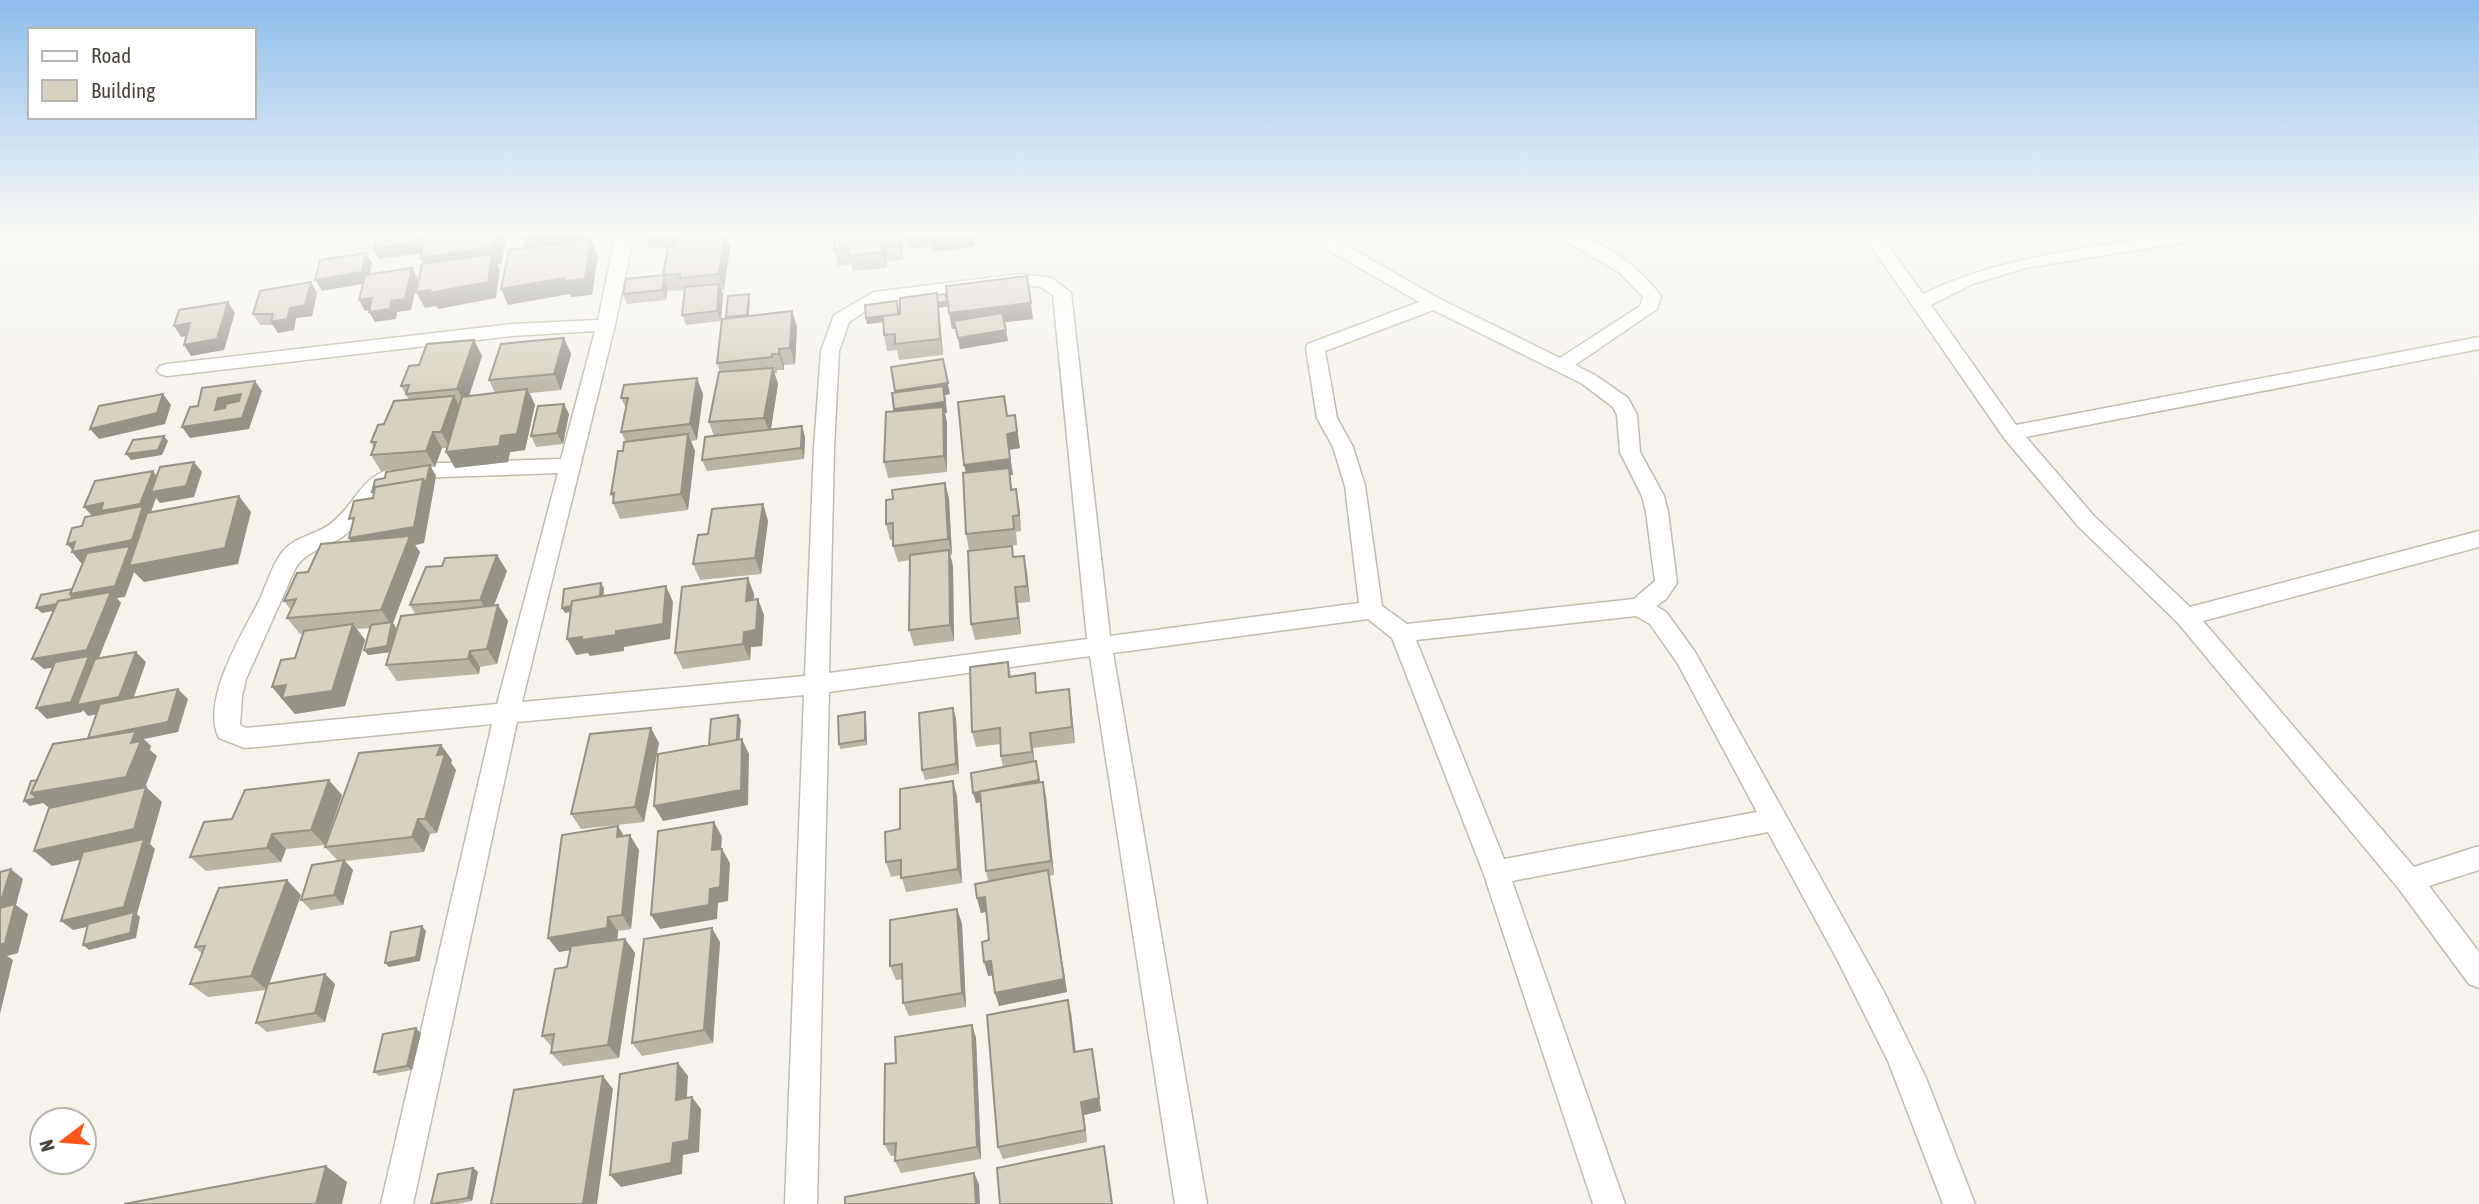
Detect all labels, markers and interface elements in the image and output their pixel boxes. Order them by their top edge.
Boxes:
legend [28,28,256,119]
text: Road [91,43,131,67]
text: Building [91,78,155,102]
north arrow [28,1106,98,1176]
text: N [35,1137,59,1154]

